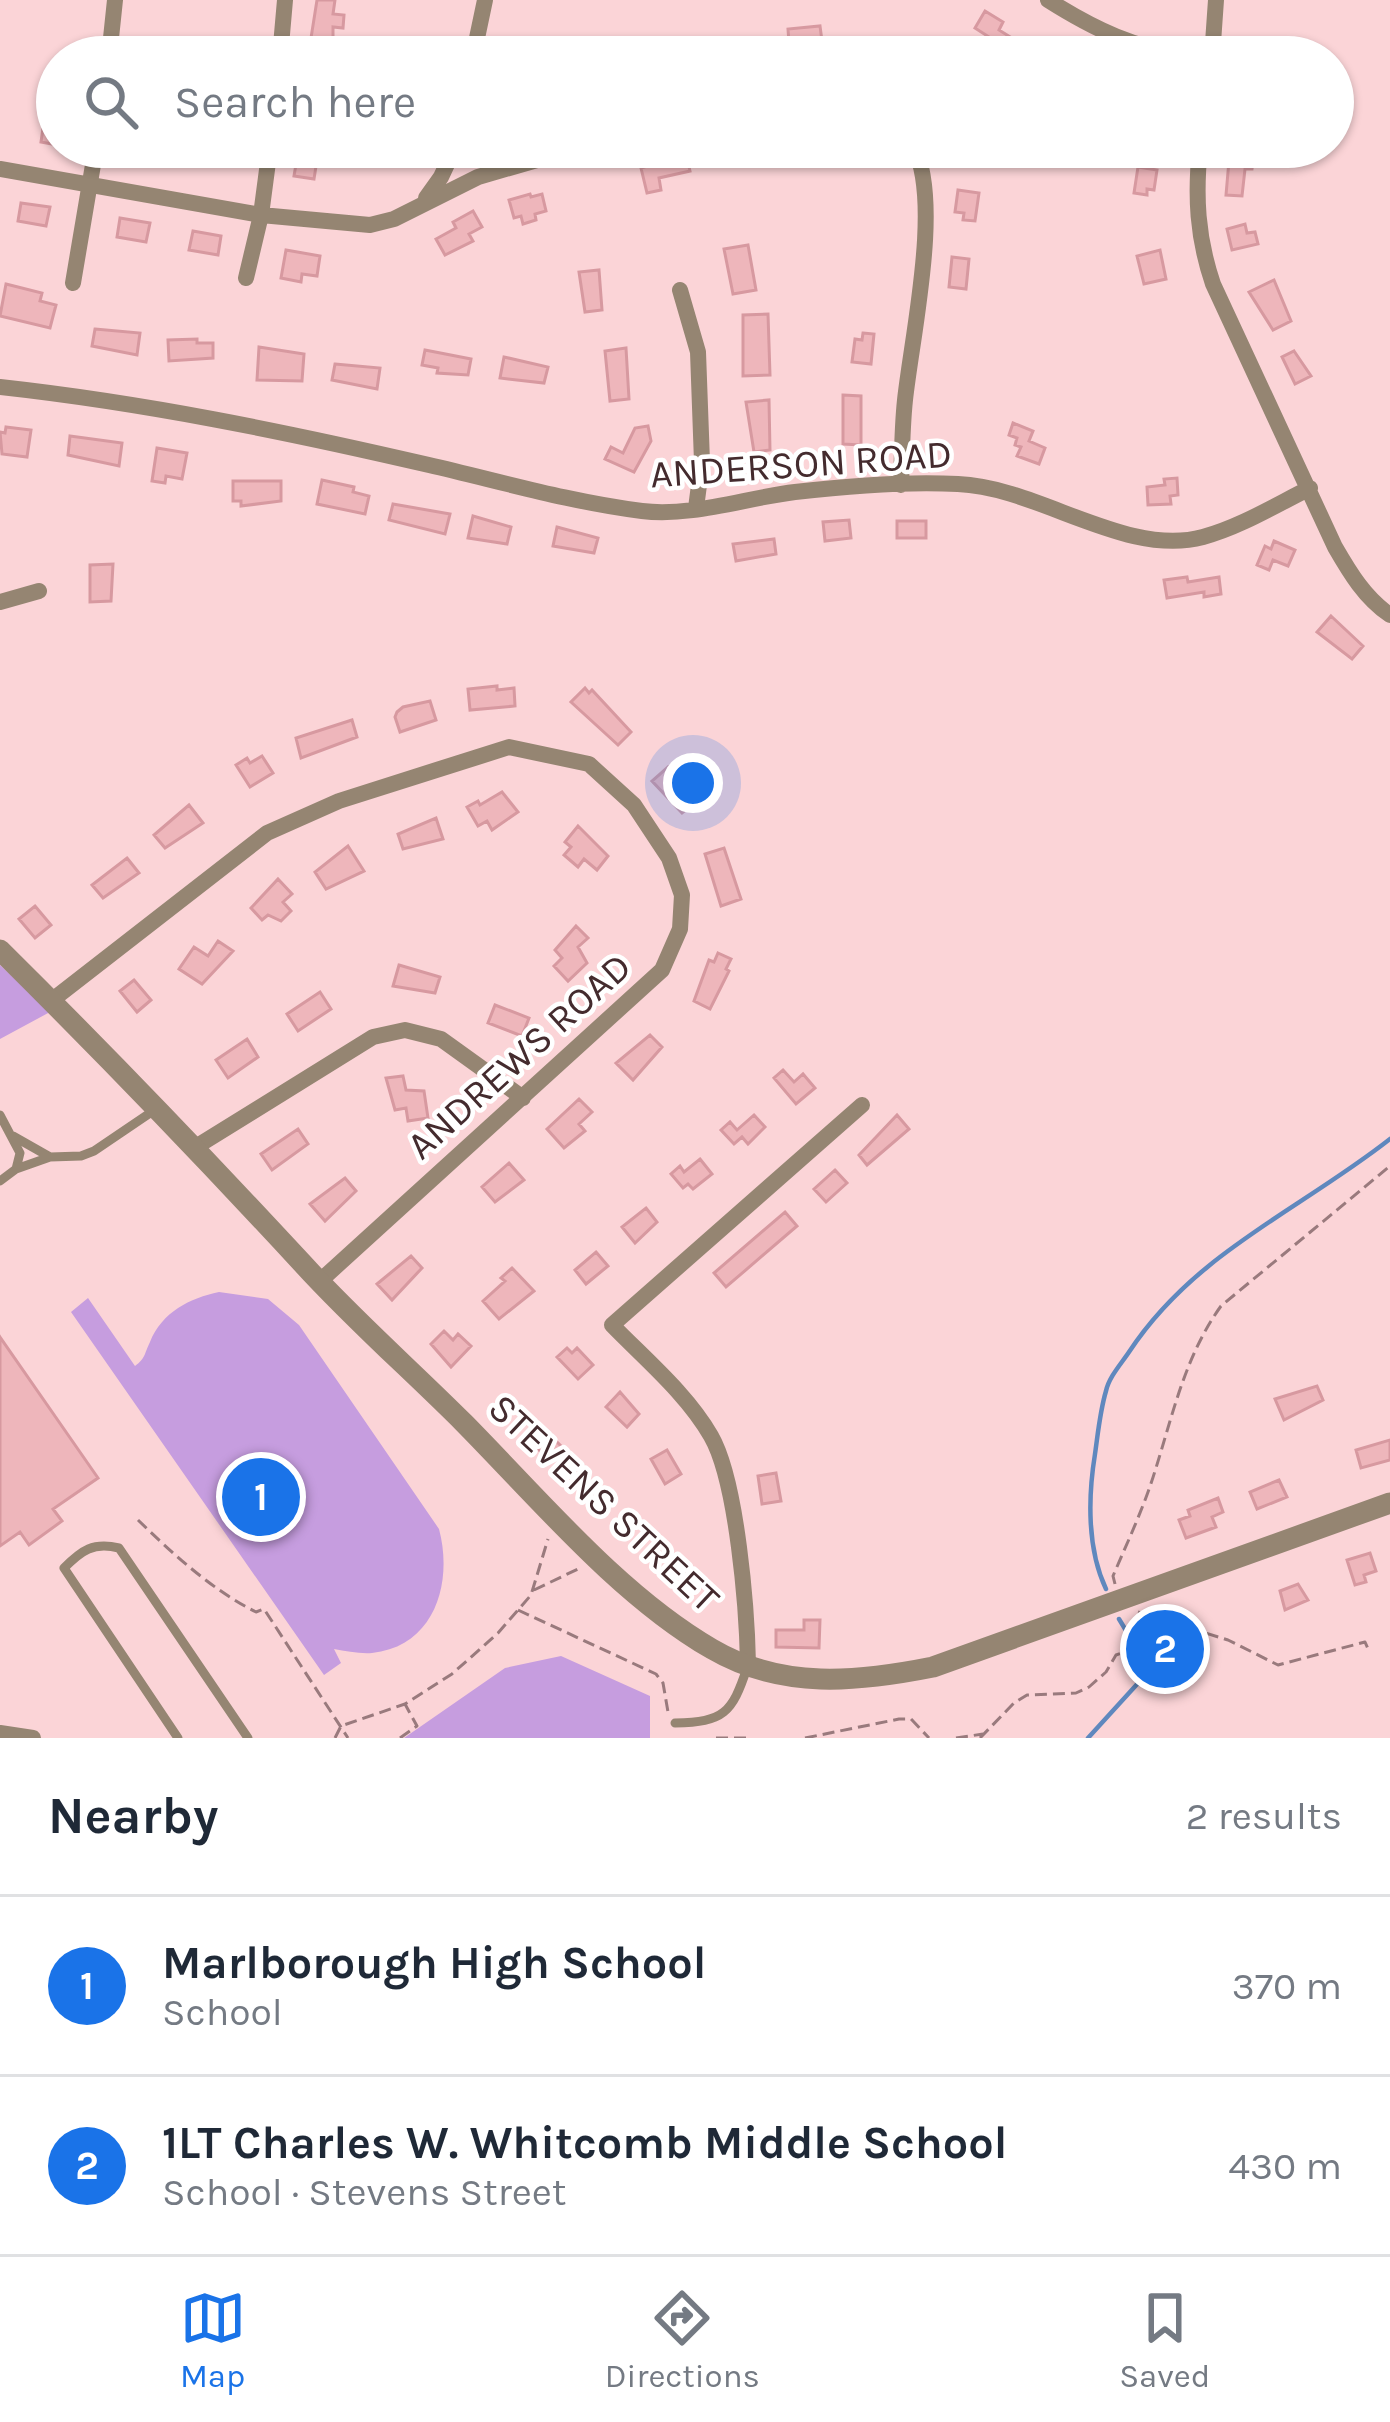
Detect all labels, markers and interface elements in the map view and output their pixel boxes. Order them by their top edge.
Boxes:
search box [36,36,1354,168]
icon: search [78,69,144,135]
text: Search here [174,76,416,128]
street label: ANDERSON ROAD [648,431,954,497]
your location [663,753,723,813]
street label: ANDREWS ROAD [398,943,640,1169]
street label: STEVENS STREET [479,1384,729,1622]
pin: 1 [222,1452,300,1542]
pin: 2 [1126,1604,1204,1694]
text: Nearby [48,1786,218,1846]
text: 2 results [1186,1793,1342,1839]
text: Marlborough High School [162,1937,706,1989]
text: 1 [80,1963,94,2009]
text: 370 m [1232,1963,1342,2009]
text: School [162,1989,283,2035]
text: 1LT Charles W. Whitcomb Middle School [162,2117,1007,2169]
text: 2 [75,2143,99,2189]
text: 430 m [1228,2143,1342,2189]
text: School · Stevens Street [162,2169,567,2215]
tab: Map [180,2285,246,2395]
tab: Directions [605,2285,760,2395]
tab: Saved [1119,2285,1210,2395]

